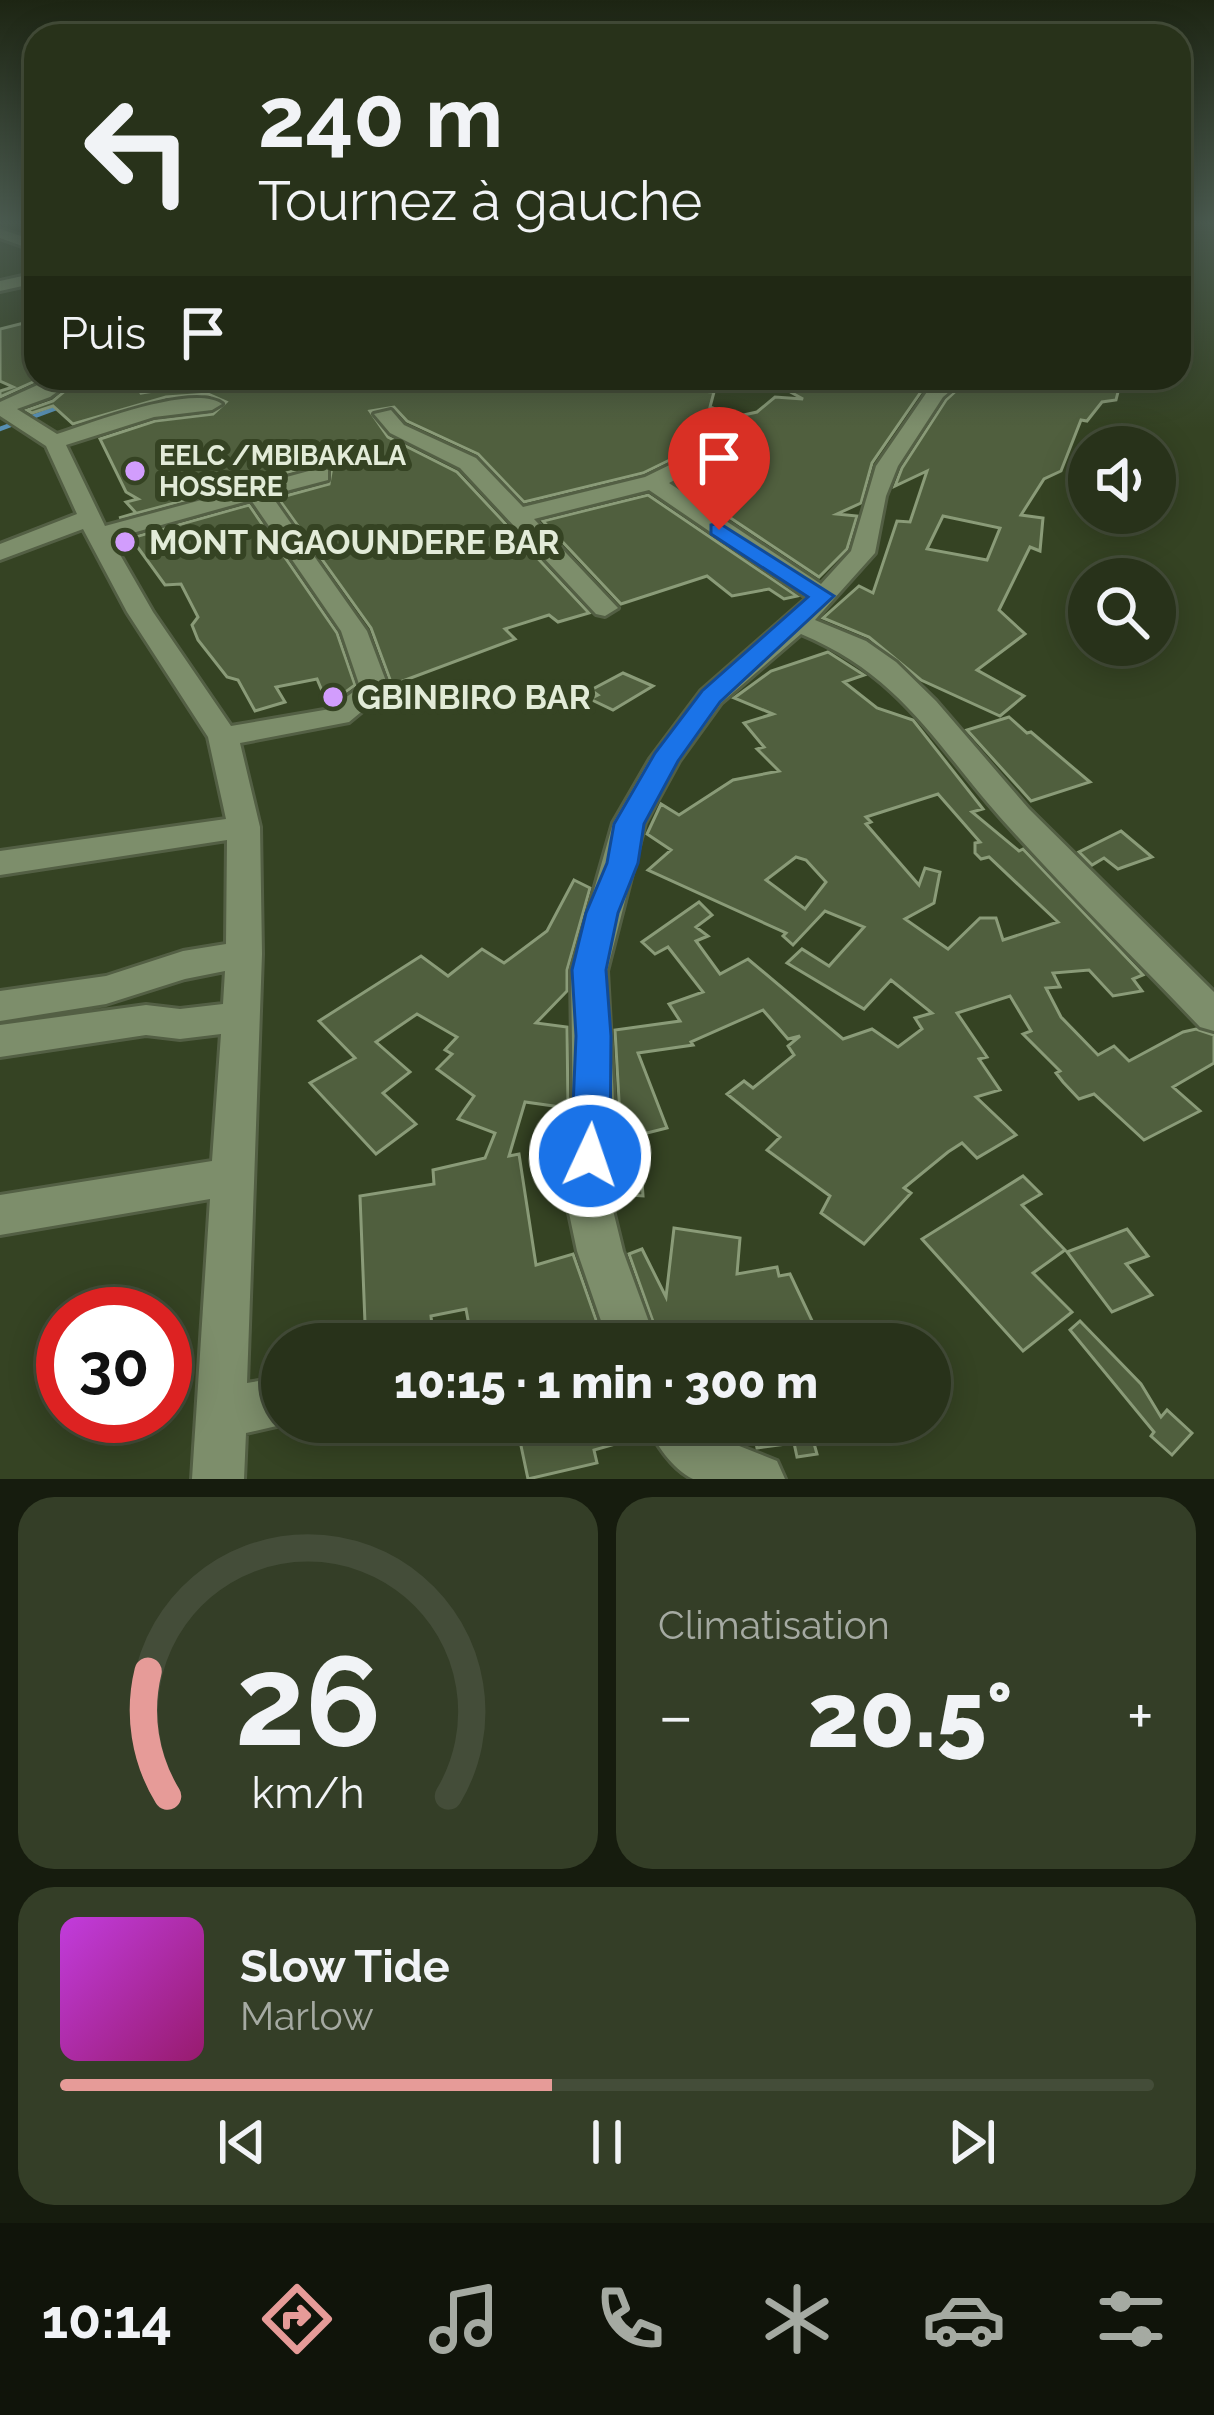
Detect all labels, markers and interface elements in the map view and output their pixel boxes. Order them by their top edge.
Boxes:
text: 240 m [258,68,503,167]
icon: left [60,72,216,228]
text: Tournez à gauche [258,169,702,233]
icon: arrive [170,300,236,366]
text: Puis [60,307,146,360]
pin [668,407,770,530]
icon: arrive [686,425,752,491]
map controls [1068,426,1176,666]
button: sound [1068,426,1176,534]
place label: EELC /MBIBAKALA HOSSERE [159,440,407,502]
marker: EELC /MBIBAKALA HOSSERE [122,458,148,484]
place label: MONT NGAOUNDERE BAR [149,523,560,562]
marker: MONT NGAOUNDERE BAR [112,529,138,555]
button: search [1068,558,1176,666]
place label: GBINBIRO BAR [357,678,591,717]
marker: GBINBIRO BAR [320,684,346,710]
position arrow [527,1093,653,1219]
speed limit sign: 30 [36,1287,192,1443]
text: 10:15 · 1 min · 300 m [394,1356,818,1409]
text: Climatisation [658,1602,890,1648]
text: 26 [235,1628,381,1774]
text: 20.5° [807,1662,1013,1768]
text: − [658,1677,694,1754]
text: + [1127,1677,1154,1754]
text: km/h [251,1768,365,1818]
text: Slow Tide [240,1940,450,1993]
text: Marlow [240,1993,374,2039]
icon: previous [209,2109,275,2175]
icon: pause [574,2109,640,2175]
icon: next [939,2109,1005,2175]
icon: directions [255,2277,339,2361]
icon: music [422,2277,506,2361]
icon: phone [588,2277,672,2361]
icon: climate [755,2277,839,2361]
icon: car [922,2277,1006,2361]
icon: filters [1089,2277,1173,2361]
text: 10:14 [41,2287,172,2351]

